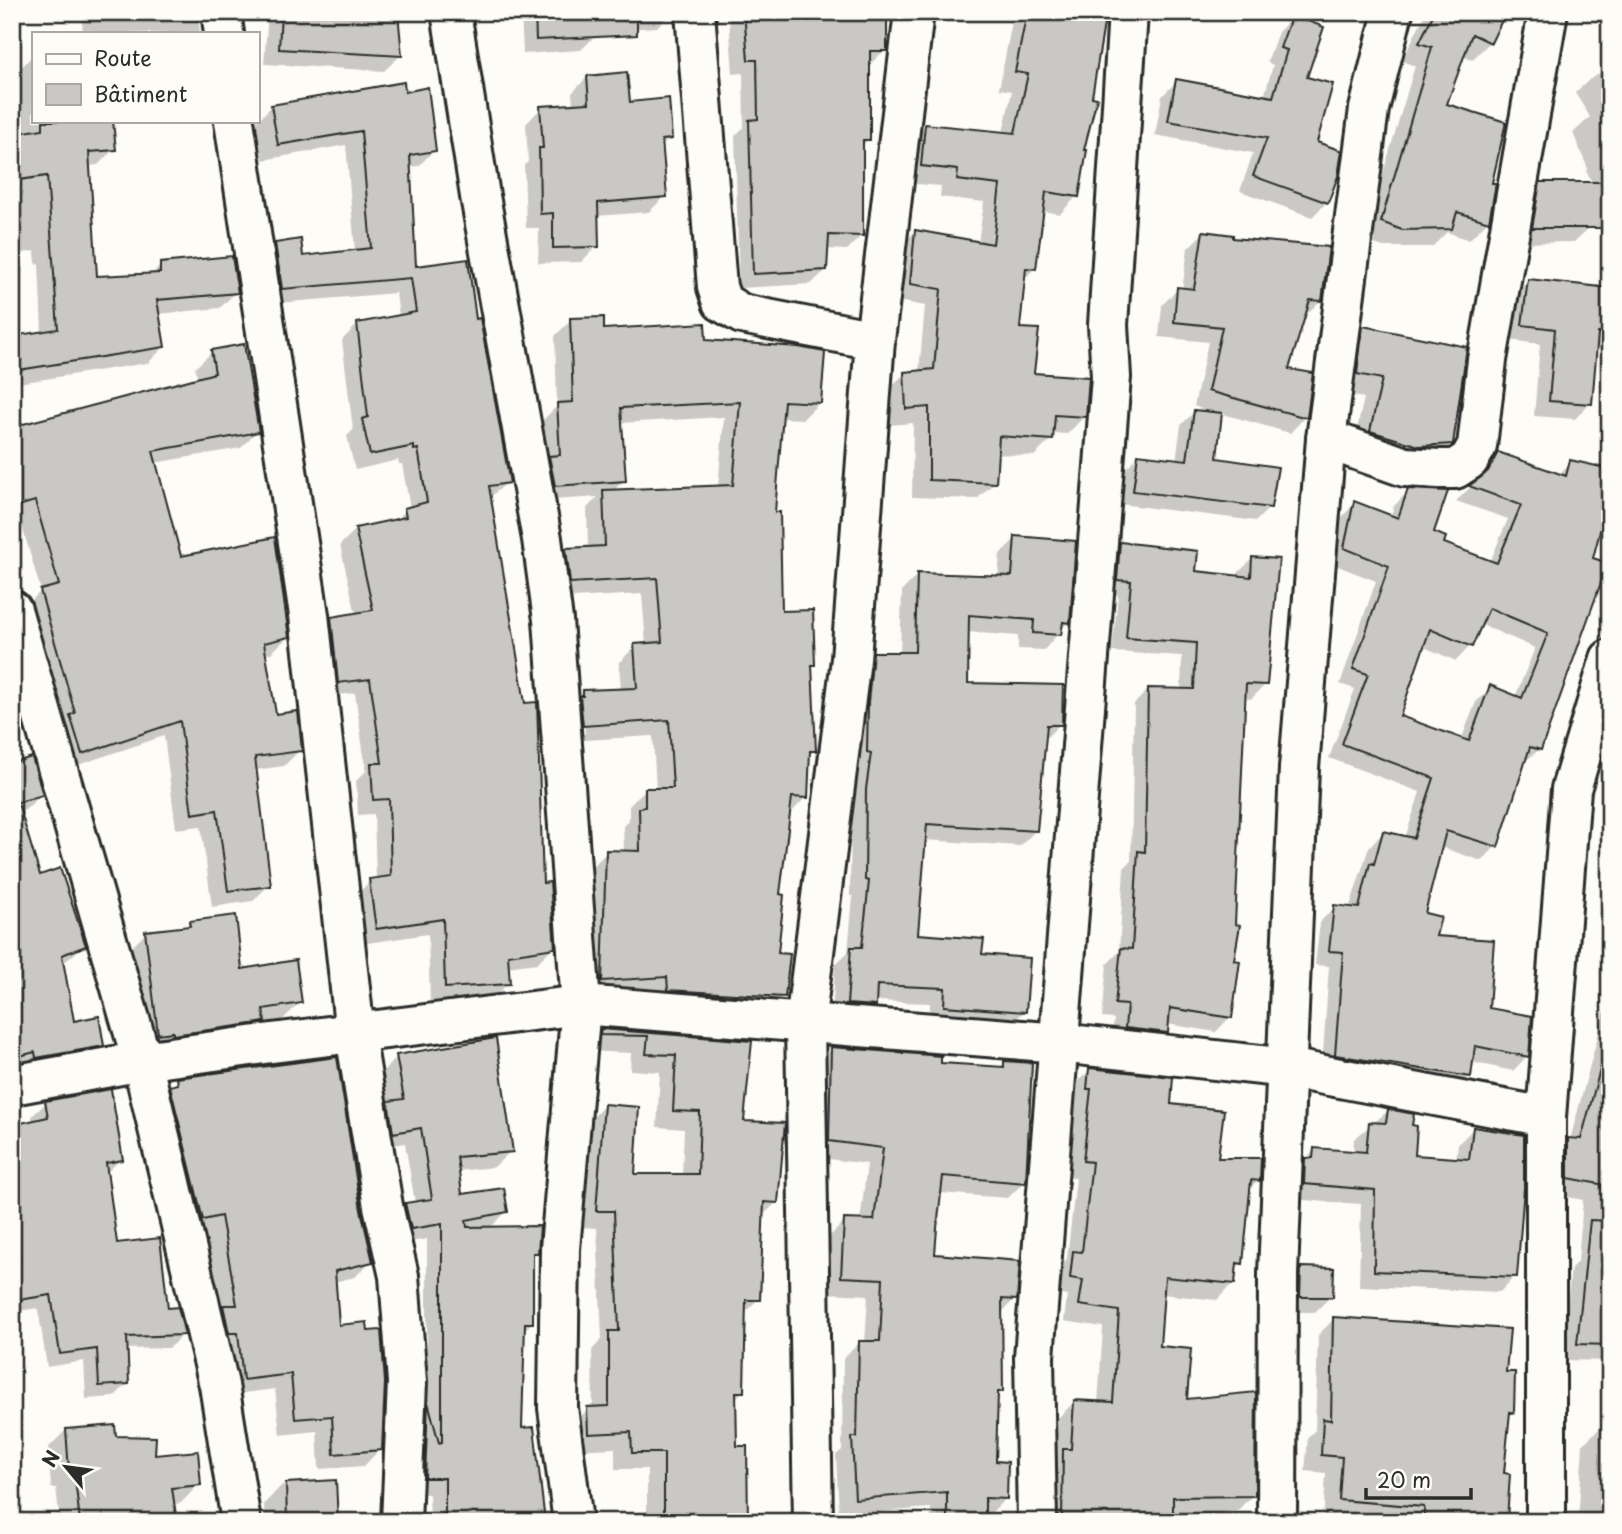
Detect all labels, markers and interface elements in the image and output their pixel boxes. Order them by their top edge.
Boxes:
legend [32,32,259,122]
text: Route [94,41,152,73]
text: Bâtiment [94,77,187,109]
north arrow [32,1432,102,1502]
text: N [34,1445,66,1472]
scale bar [1366,1457,1472,1501]
text: 20 m [1377,1463,1431,1495]

